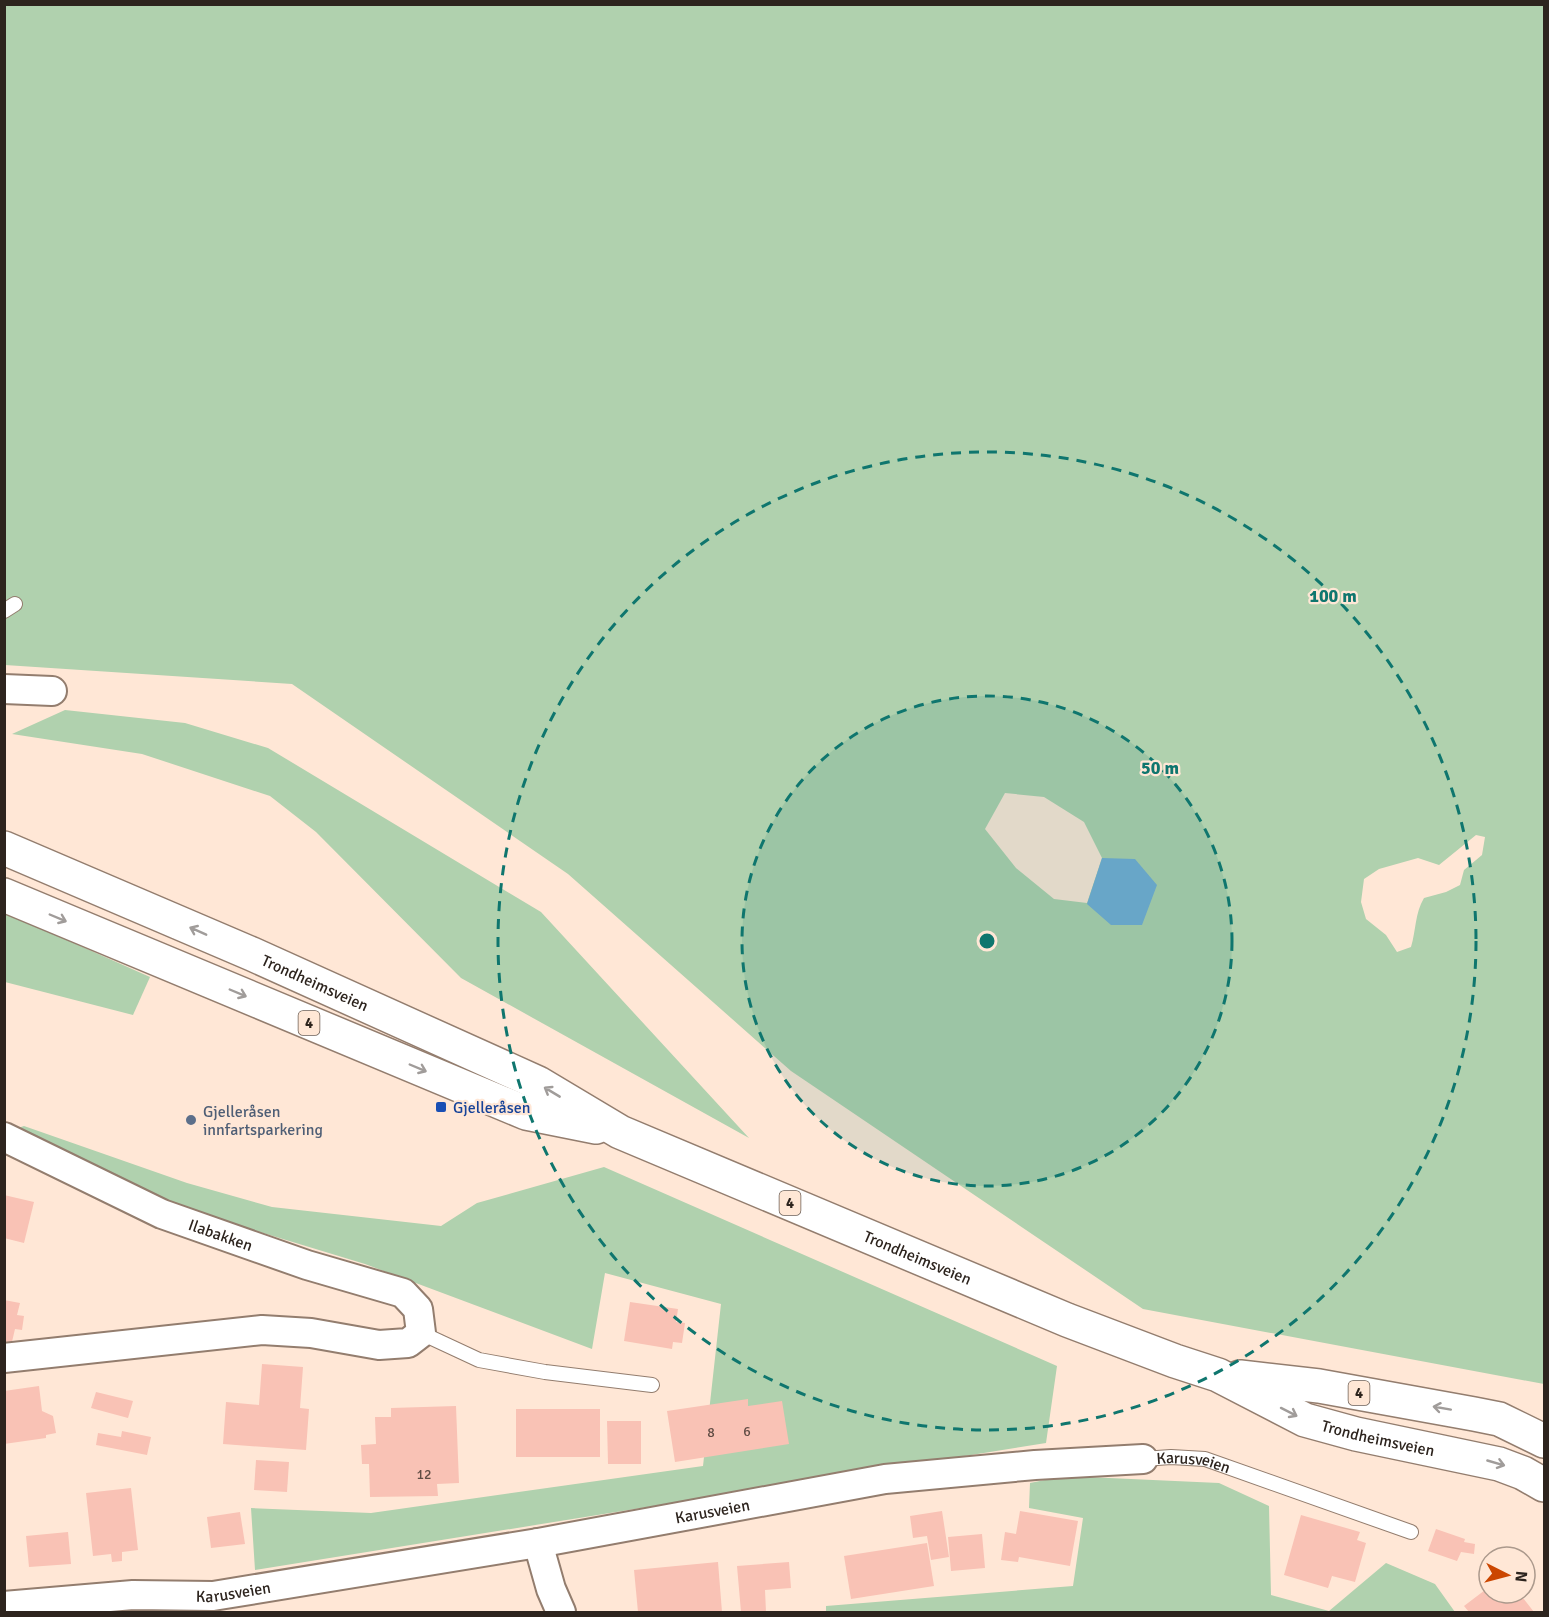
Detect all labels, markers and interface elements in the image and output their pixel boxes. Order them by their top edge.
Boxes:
text: 100 m [1309,585,1357,607]
text: 50 m [1141,757,1179,779]
one-way arrow [49,913,67,924]
one-way arrow [190,924,208,936]
centre of rings [977,931,997,951]
street label: Trondheimsveien [258,951,371,1016]
one-way arrow [228,988,247,999]
road number: 4 [298,1011,320,1035]
one-way arrow [409,1064,427,1075]
one-way arrow [544,1085,561,1097]
place label: Gjelleråsen [453,1098,530,1118]
marker: Gjelleråsen [434,1100,448,1114]
place label: Gjelleråsen innfartsparkering [203,1102,323,1140]
marker: Gjelleråsen innfartsparkering [184,1113,198,1127]
road number: 4 [780,1191,800,1215]
street label: Ilabakken [186,1215,255,1256]
street label: Trondheimsveien [860,1227,974,1290]
road number: 4 [1348,1381,1370,1405]
one-way arrow [1433,1402,1452,1413]
one-way arrow [1280,1406,1298,1418]
street label: Trondheimsveien [1319,1416,1436,1461]
house number: 6 [743,1423,751,1440]
house number: 8 [707,1424,715,1441]
street label: Karusveien [1156,1448,1233,1478]
one-way arrow [1486,1458,1505,1470]
house number: 12 [416,1466,432,1483]
street label: Karusveien [674,1495,751,1529]
north arrow [1477,1545,1537,1605]
text: N [1510,1570,1531,1583]
street label: Karusveien [196,1578,272,1607]

